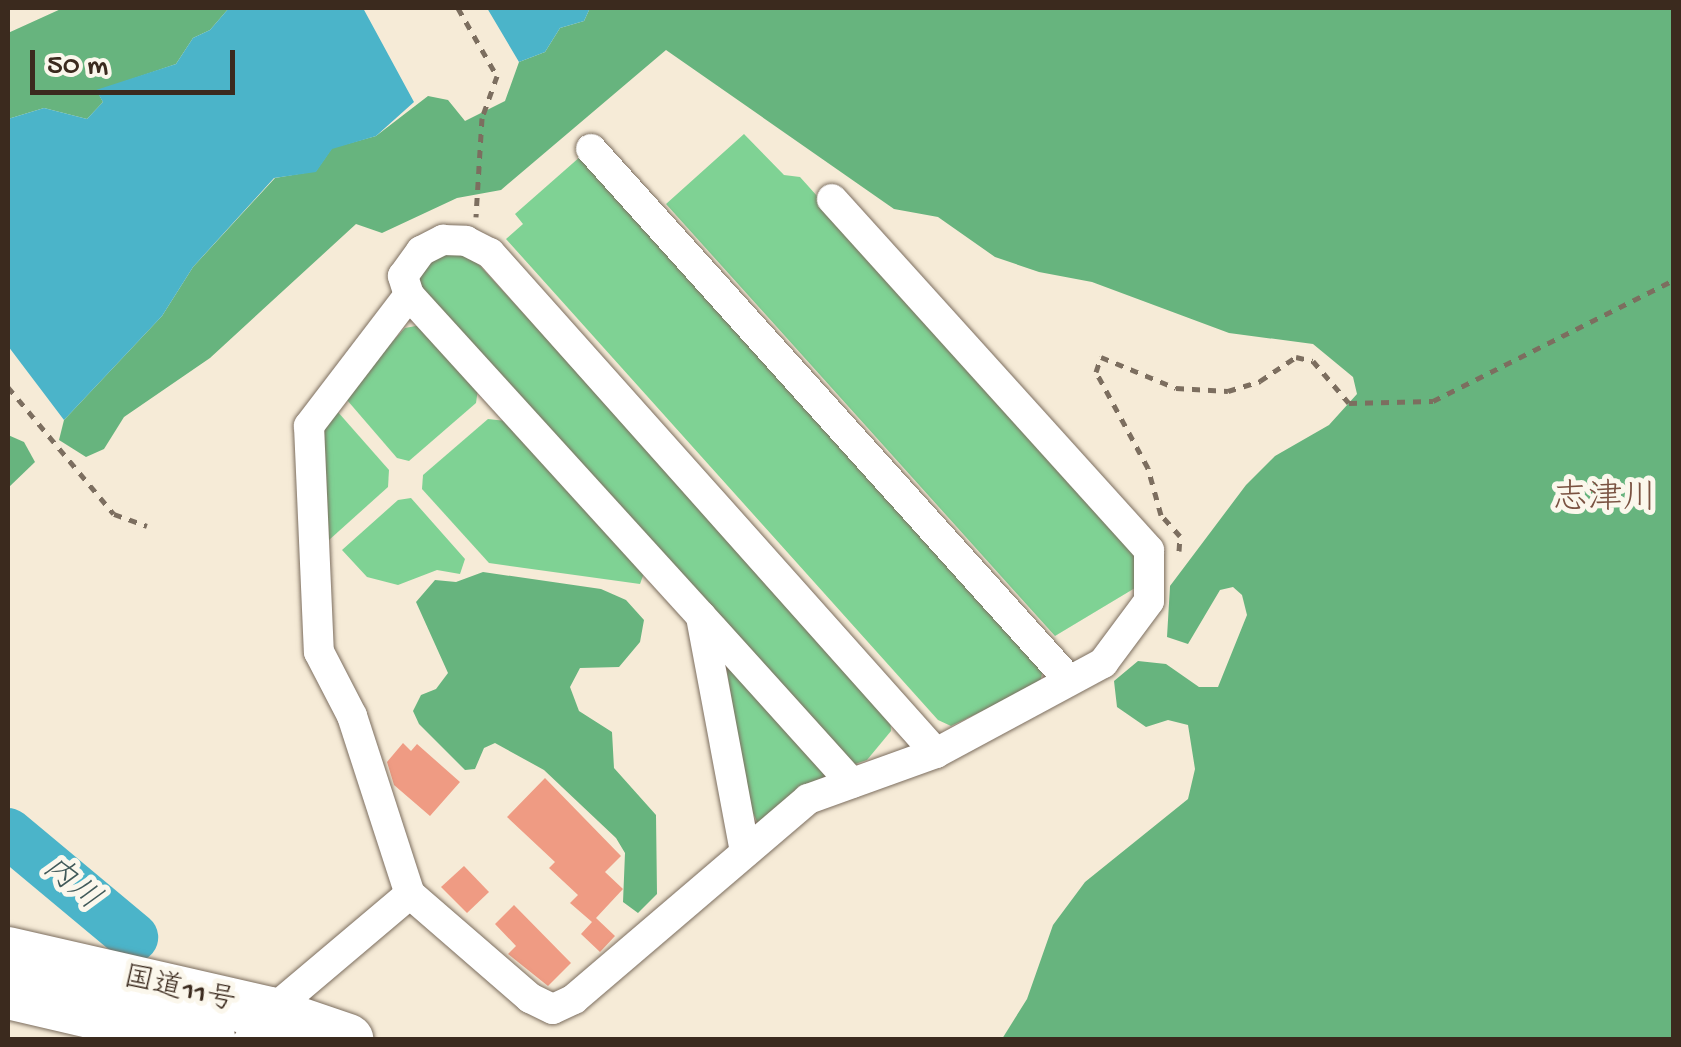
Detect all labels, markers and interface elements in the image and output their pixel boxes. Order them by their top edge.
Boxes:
scale bar [35,30,240,92]
text: 50 m [47,50,108,85]
district label: 志津川 [1553,480,1657,522]
water label: 内川 [33,850,107,920]
street label: 国道11号 [119,962,239,1022]

